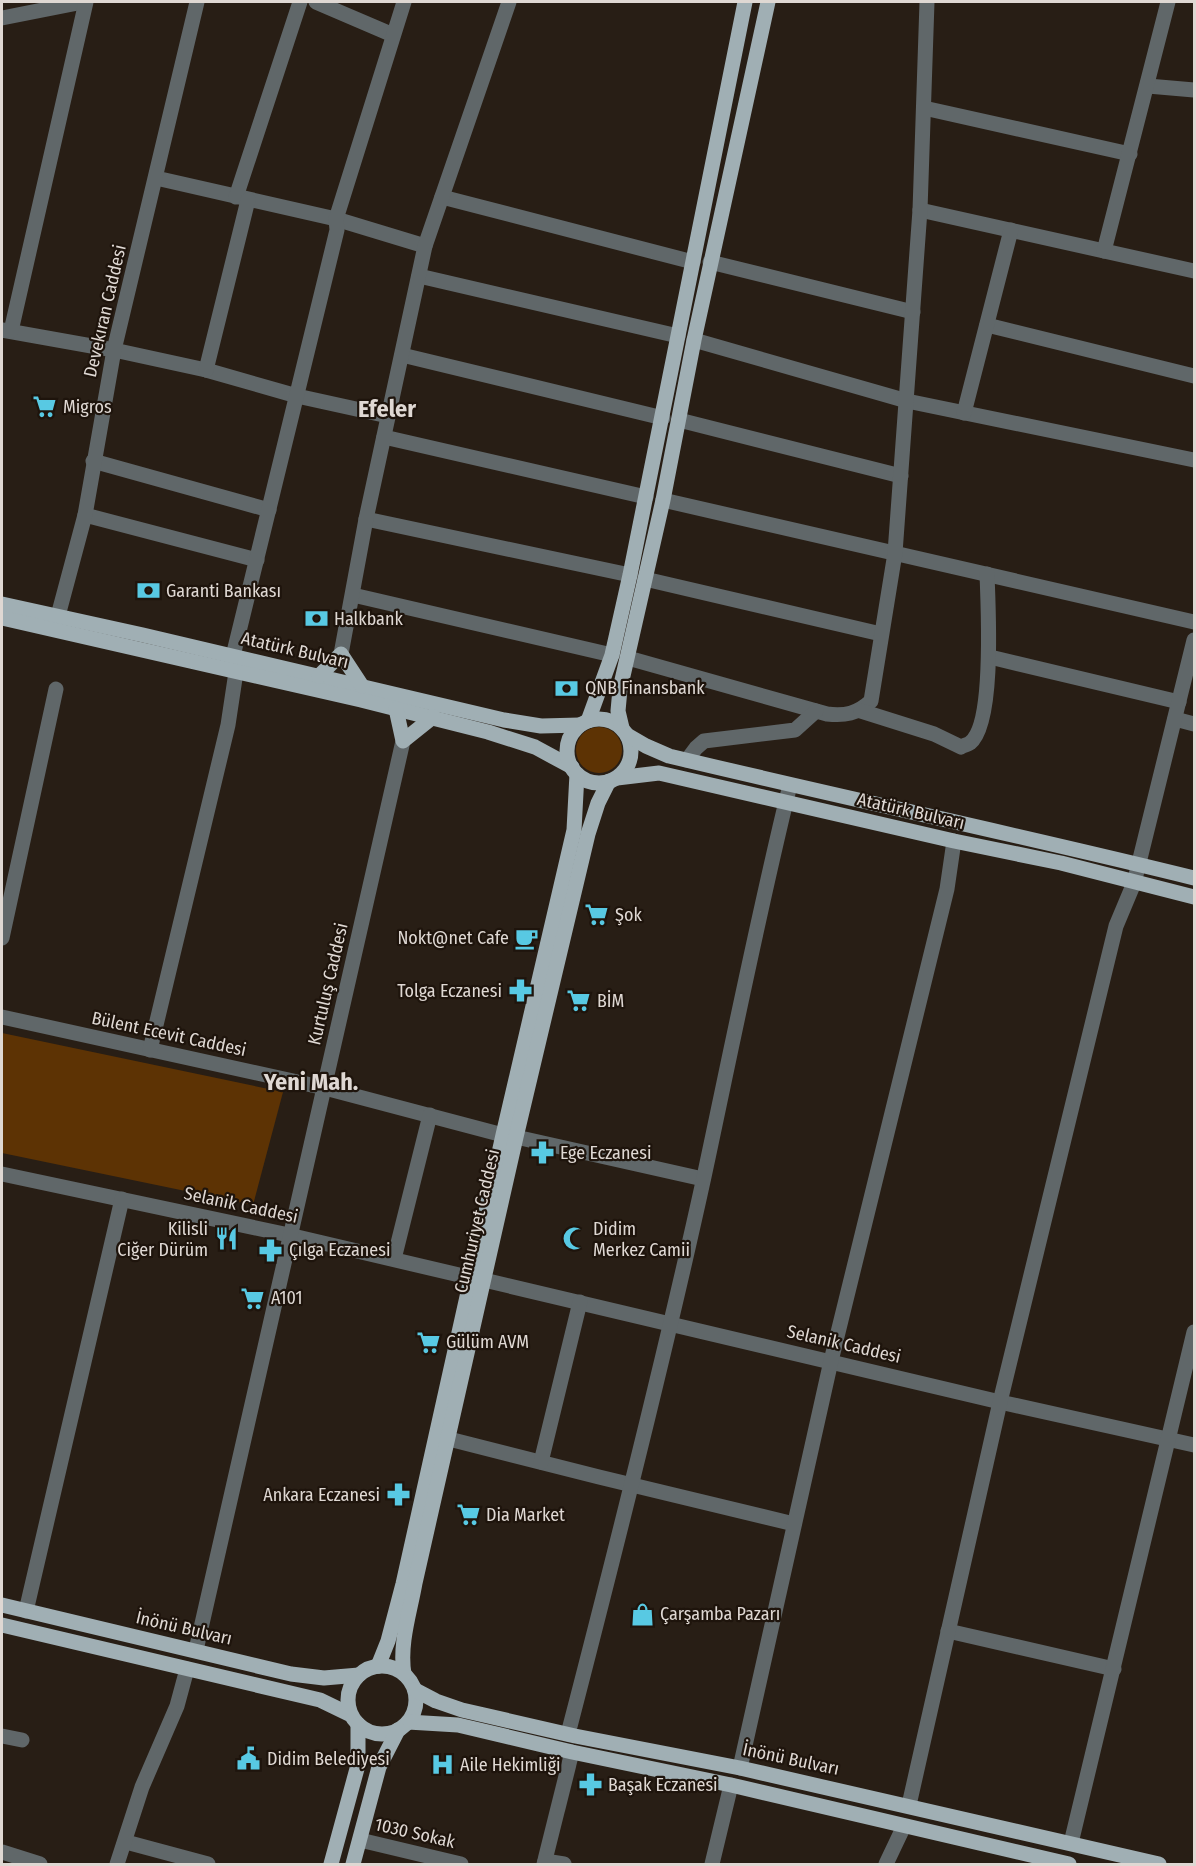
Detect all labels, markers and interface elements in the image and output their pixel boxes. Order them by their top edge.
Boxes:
street label: Devekıran Caddesi [79,243,131,379]
supermarket icon: Migros [32,394,58,420]
district label: Efeler [358,395,416,423]
place label: Migros [63,396,112,418]
bank icon: Garanti Bankası [135,578,161,604]
place label: Garanti Bankası [166,580,281,602]
bank icon: Halkbank [303,606,329,632]
place label: Halkbank [334,608,403,630]
street label: Atatürk Bulvarı [239,627,351,673]
bank icon: QNB Finansbank [554,675,580,701]
place label: QNB Finansbank [585,677,705,699]
street label: Atatürk Bulvarı [855,788,967,834]
supermarket icon: Şok [584,902,610,928]
place label: Şok [615,904,642,926]
street label: Kurtuluş Caddesi [303,921,353,1047]
cafe icon: Nokt@net Cafe [514,925,540,951]
place label: Nokt@net Cafe [397,927,509,949]
pharmacy icon: Tolga Eczanesi [507,978,533,1004]
place label: Tolga Eczanesi [397,980,502,1002]
supermarket icon: BİM [566,988,592,1014]
place label: BİM [597,990,624,1012]
street label: Bülent Ecevit Caddesi [90,1007,248,1061]
district label: Yeni Mah. [263,1068,358,1096]
pharmacy icon: Ege Eczanesi [529,1140,555,1166]
place label: Ege Eczanesi [560,1142,651,1164]
street label: Cumhuriyet Caddesi [450,1147,504,1295]
street label: Selanik Caddesi [182,1182,300,1228]
place label: Kilisli Ciğer Dürüm [117,1218,208,1261]
place label: Didim Merkez Camii [593,1218,690,1261]
restaurant icon: Kilisli Ciğer Dürüm [213,1226,239,1252]
mosque icon: Didim Merkez Camii [562,1226,588,1252]
pharmacy icon: Çılga Eczanesi [258,1237,284,1263]
place label: Çılga Eczanesi [289,1239,390,1261]
supermarket icon: A101 [240,1285,266,1311]
place label: A101 [271,1287,303,1309]
street label: Selanik Caddesi [785,1320,903,1368]
supermarket icon: Gülüm AVM [415,1329,441,1355]
place label: Gülüm AVM [446,1331,529,1353]
pharmacy icon: Ankara Eczanesi [385,1482,411,1508]
place label: Ankara Eczanesi [263,1484,380,1506]
supermarket icon: Dia Market [455,1502,481,1528]
place label: Dia Market [486,1504,565,1526]
shop icon: Çarşamba Pazarı [629,1601,655,1627]
place label: Çarşamba Pazarı [660,1603,780,1625]
street label: İnönü Bulvarı [134,1606,234,1650]
street label: İnönü Bulvarı [741,1738,841,1780]
public building icon: Didim Belediyesi [236,1746,262,1772]
place label: Didim Belediyesi [267,1748,390,1770]
hospital icon: Aile Hekimliği [429,1752,455,1778]
place label: Aile Hekimliği [460,1754,561,1776]
pharmacy icon: Başak Eczanesi [577,1772,603,1798]
place label: Başak Eczanesi [608,1774,718,1796]
street label: 1030 Sokak [373,1813,458,1853]

